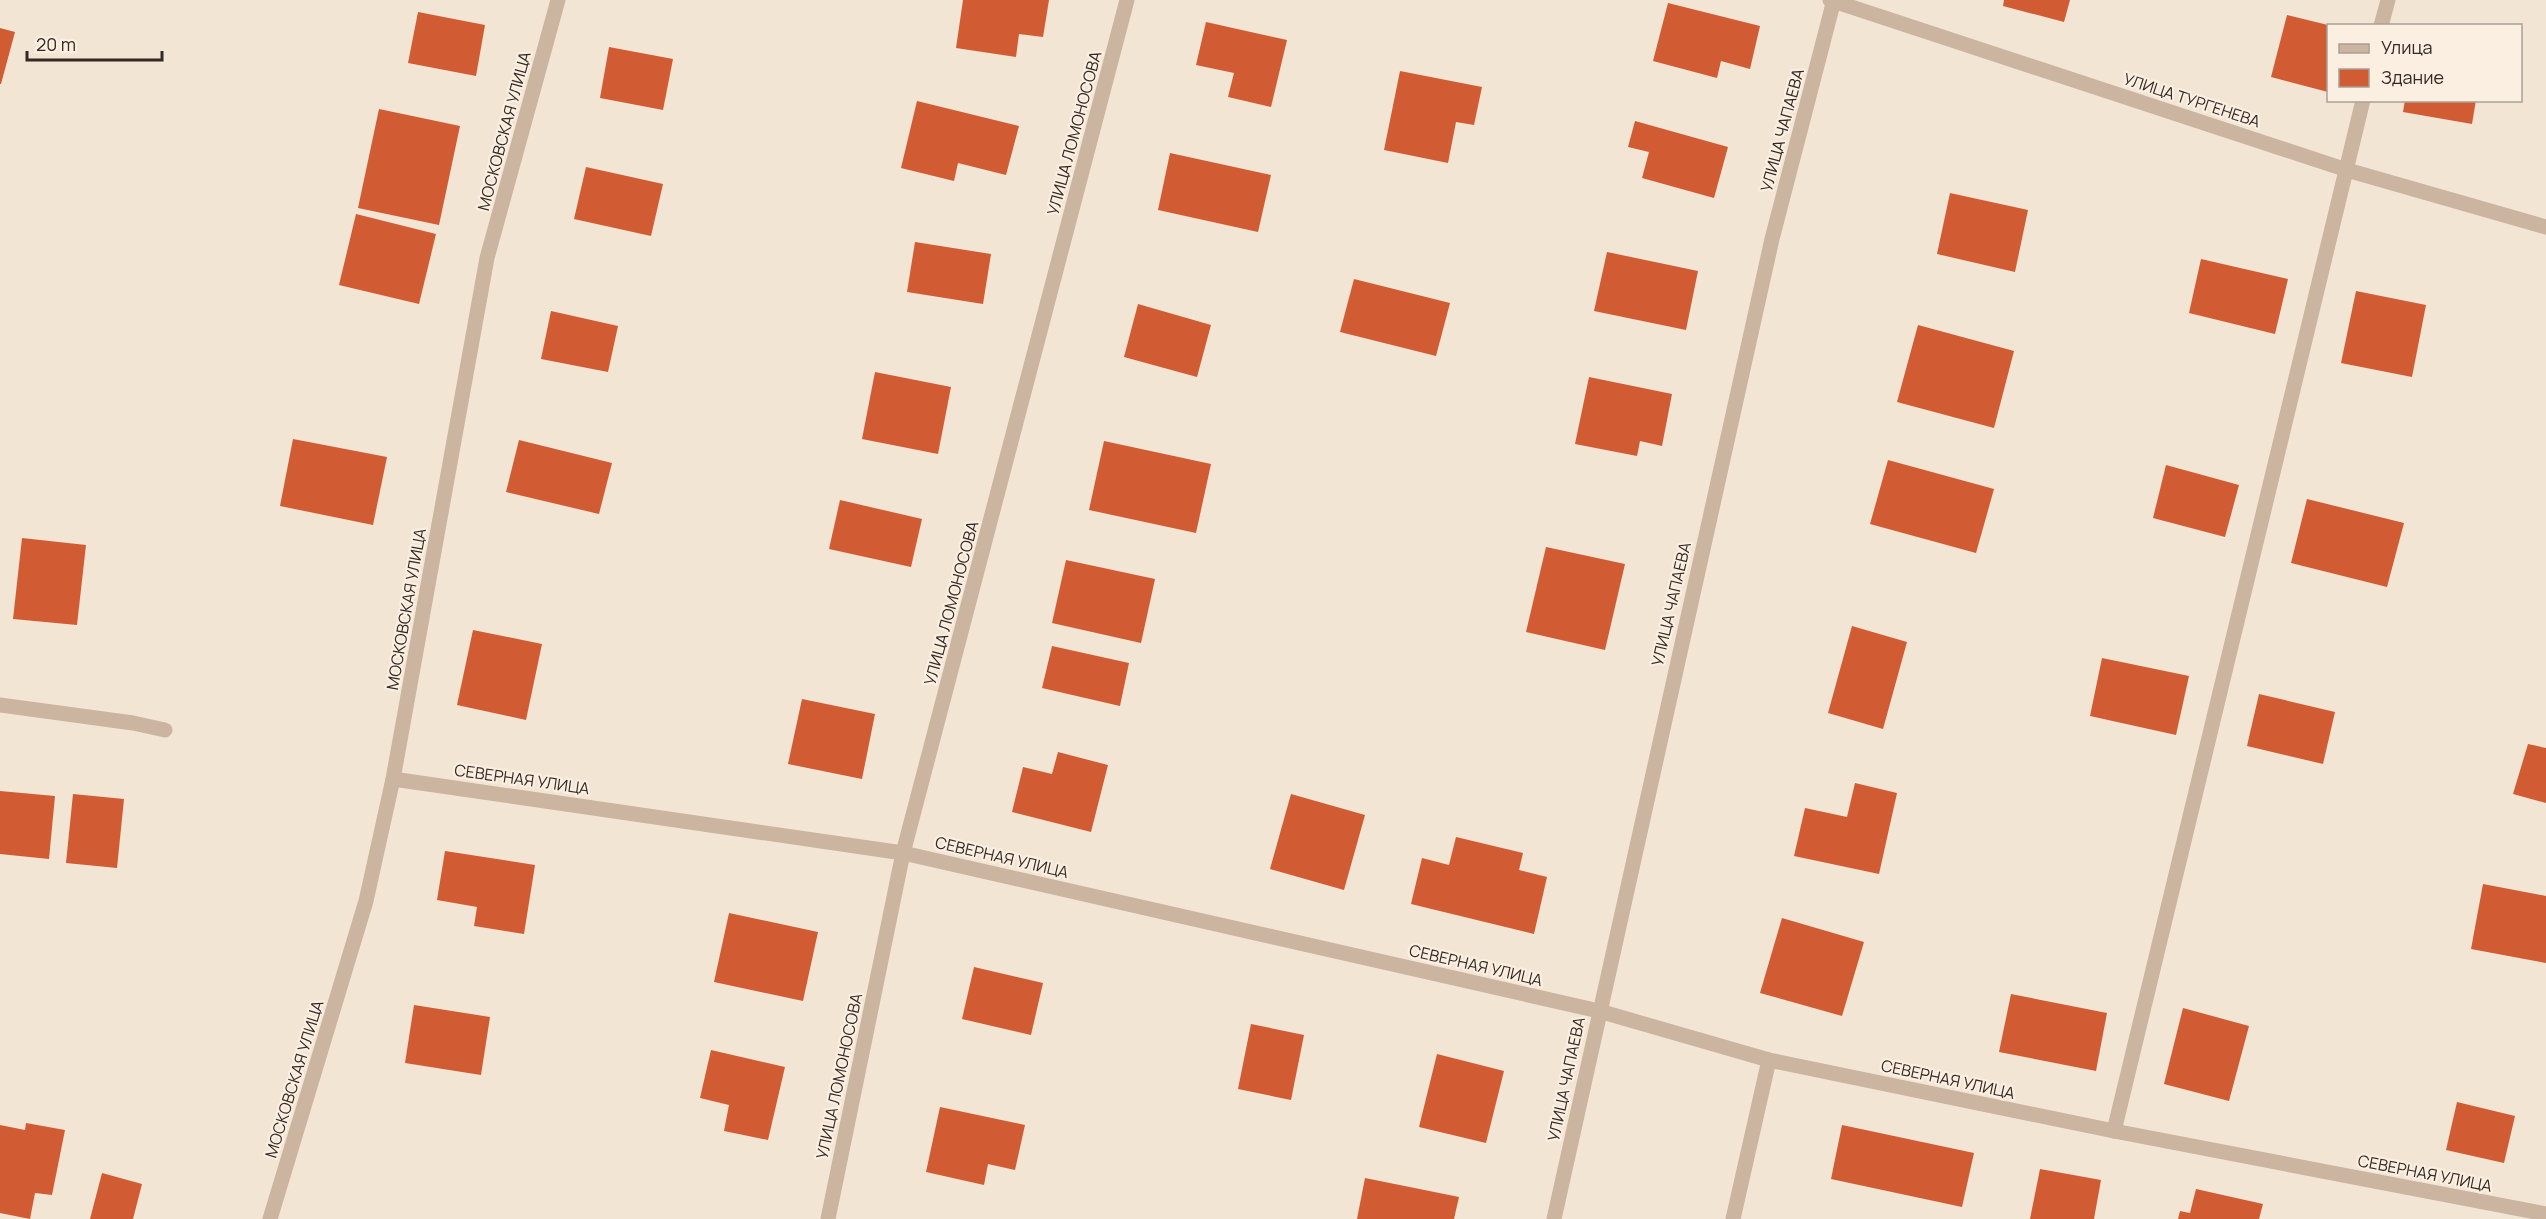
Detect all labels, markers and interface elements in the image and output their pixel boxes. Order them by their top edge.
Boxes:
scale bar [27,24,162,62]
legend [2327,24,2522,102]
text: 20 m [36,32,76,56]
text: Улица [2381,35,2433,59]
street label: УЛИЦА ЛОМОНОСОВА [1041,48,1107,218]
street label: МОСКОВСКАЯ УЛИЦА [472,49,536,213]
text: Здание [2381,65,2444,89]
street label: УЛИЦА ЧАПАЕВА [1755,66,1809,194]
street label: УЛИЦА ТУРГЕНЕВА [2121,68,2263,132]
street label: УЛИЦА ЛОМОНОСОВА [918,518,984,688]
street label: МОСКОВСКАЯ УЛИЦА [381,526,431,692]
street label: УЛИЦА ЧАПАЕВА [1646,540,1696,668]
street label: СЕВЕРНАЯ УЛИЦА [453,759,591,799]
street label: СЕВЕРНАЯ УЛИЦА [933,831,1071,883]
street label: СЕВЕРНАЯ УЛИЦА [1407,939,1545,991]
street label: УЛИЦА ЛОМОНОСОВА [811,991,867,1161]
street label: МОСКОВСКАЯ УЛИЦА [260,997,328,1161]
street label: УЛИЦА ЧАПАЕВА [1542,1015,1590,1143]
street label: СЕВЕРНАЯ УЛИЦА [1879,1054,2017,1104]
street label: СЕВЕРНАЯ УЛИЦА [2356,1149,2494,1197]

